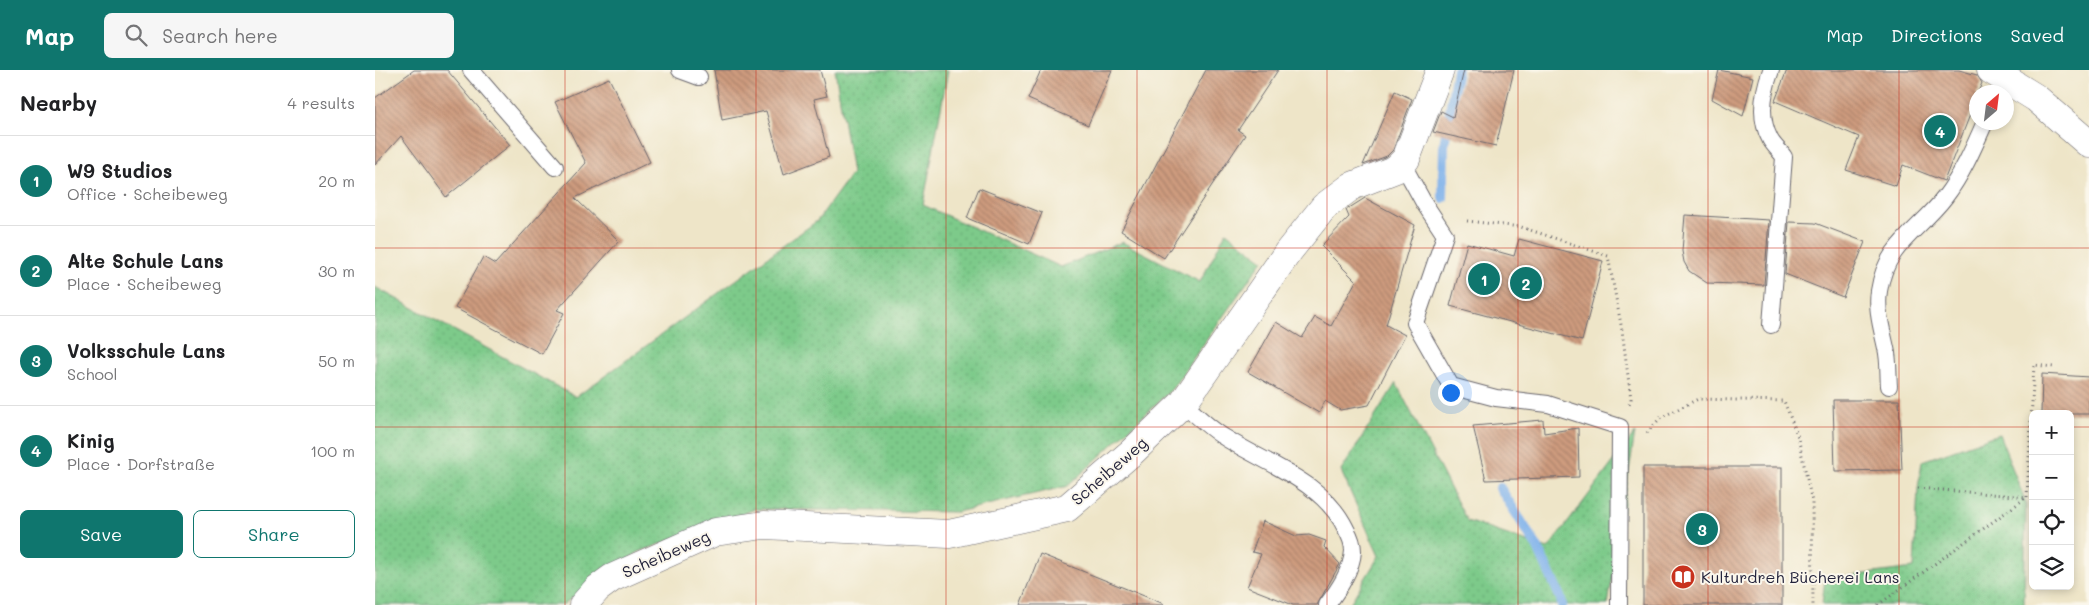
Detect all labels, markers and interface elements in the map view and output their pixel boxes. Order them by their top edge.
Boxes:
search box [104,13,454,58]
text: Map [25,20,74,51]
icon: search [122,21,150,49]
text: Search here [162,23,278,48]
text: Map [1826,23,1863,47]
text: Directions [1891,23,1983,47]
text: Saved [2011,23,2064,47]
north arrow [1969,85,2014,130]
text: Nearby [20,89,97,116]
text: 4 results [287,92,355,113]
pin: 4 [1924,112,1956,150]
text: W9 Studios [67,158,172,183]
text: 1 [32,170,40,191]
text: 20 m [318,170,355,191]
text: Office · Scheibeweg [67,183,227,204]
text: Alte Schule Lans [67,248,224,273]
text: 2 [32,260,40,281]
text: 30 m [318,260,355,281]
pin: 1 [1468,260,1500,298]
pin: 2 [1510,264,1542,302]
text: Place · Scheibeweg [67,273,221,294]
text: Volksschule Lans [67,338,225,363]
text: 3 [31,350,41,371]
text: 50 m [318,350,355,371]
text: School [67,363,117,384]
your location [1438,380,1464,406]
map controls [2029,410,2074,590]
button: + [2029,410,2074,455]
text: Kinig [67,428,115,453]
street label: Scheibeweg [1066,432,1151,509]
text: 4 [31,440,41,461]
text: 100 m [310,440,355,461]
text: Place · Dorfstraße [67,453,215,474]
button: − [2029,455,2074,500]
button: locate [2029,500,2074,545]
button: Save [20,510,183,558]
button: Share [193,510,355,558]
pin: 3 [1686,510,1718,548]
street label: Scheibeweg [619,525,713,582]
button: layers [2029,545,2074,590]
library icon: Kulturdreh Bücherei Lans [1670,564,1696,590]
place label: Kulturdreh Bücherei Lans [1701,566,1900,587]

